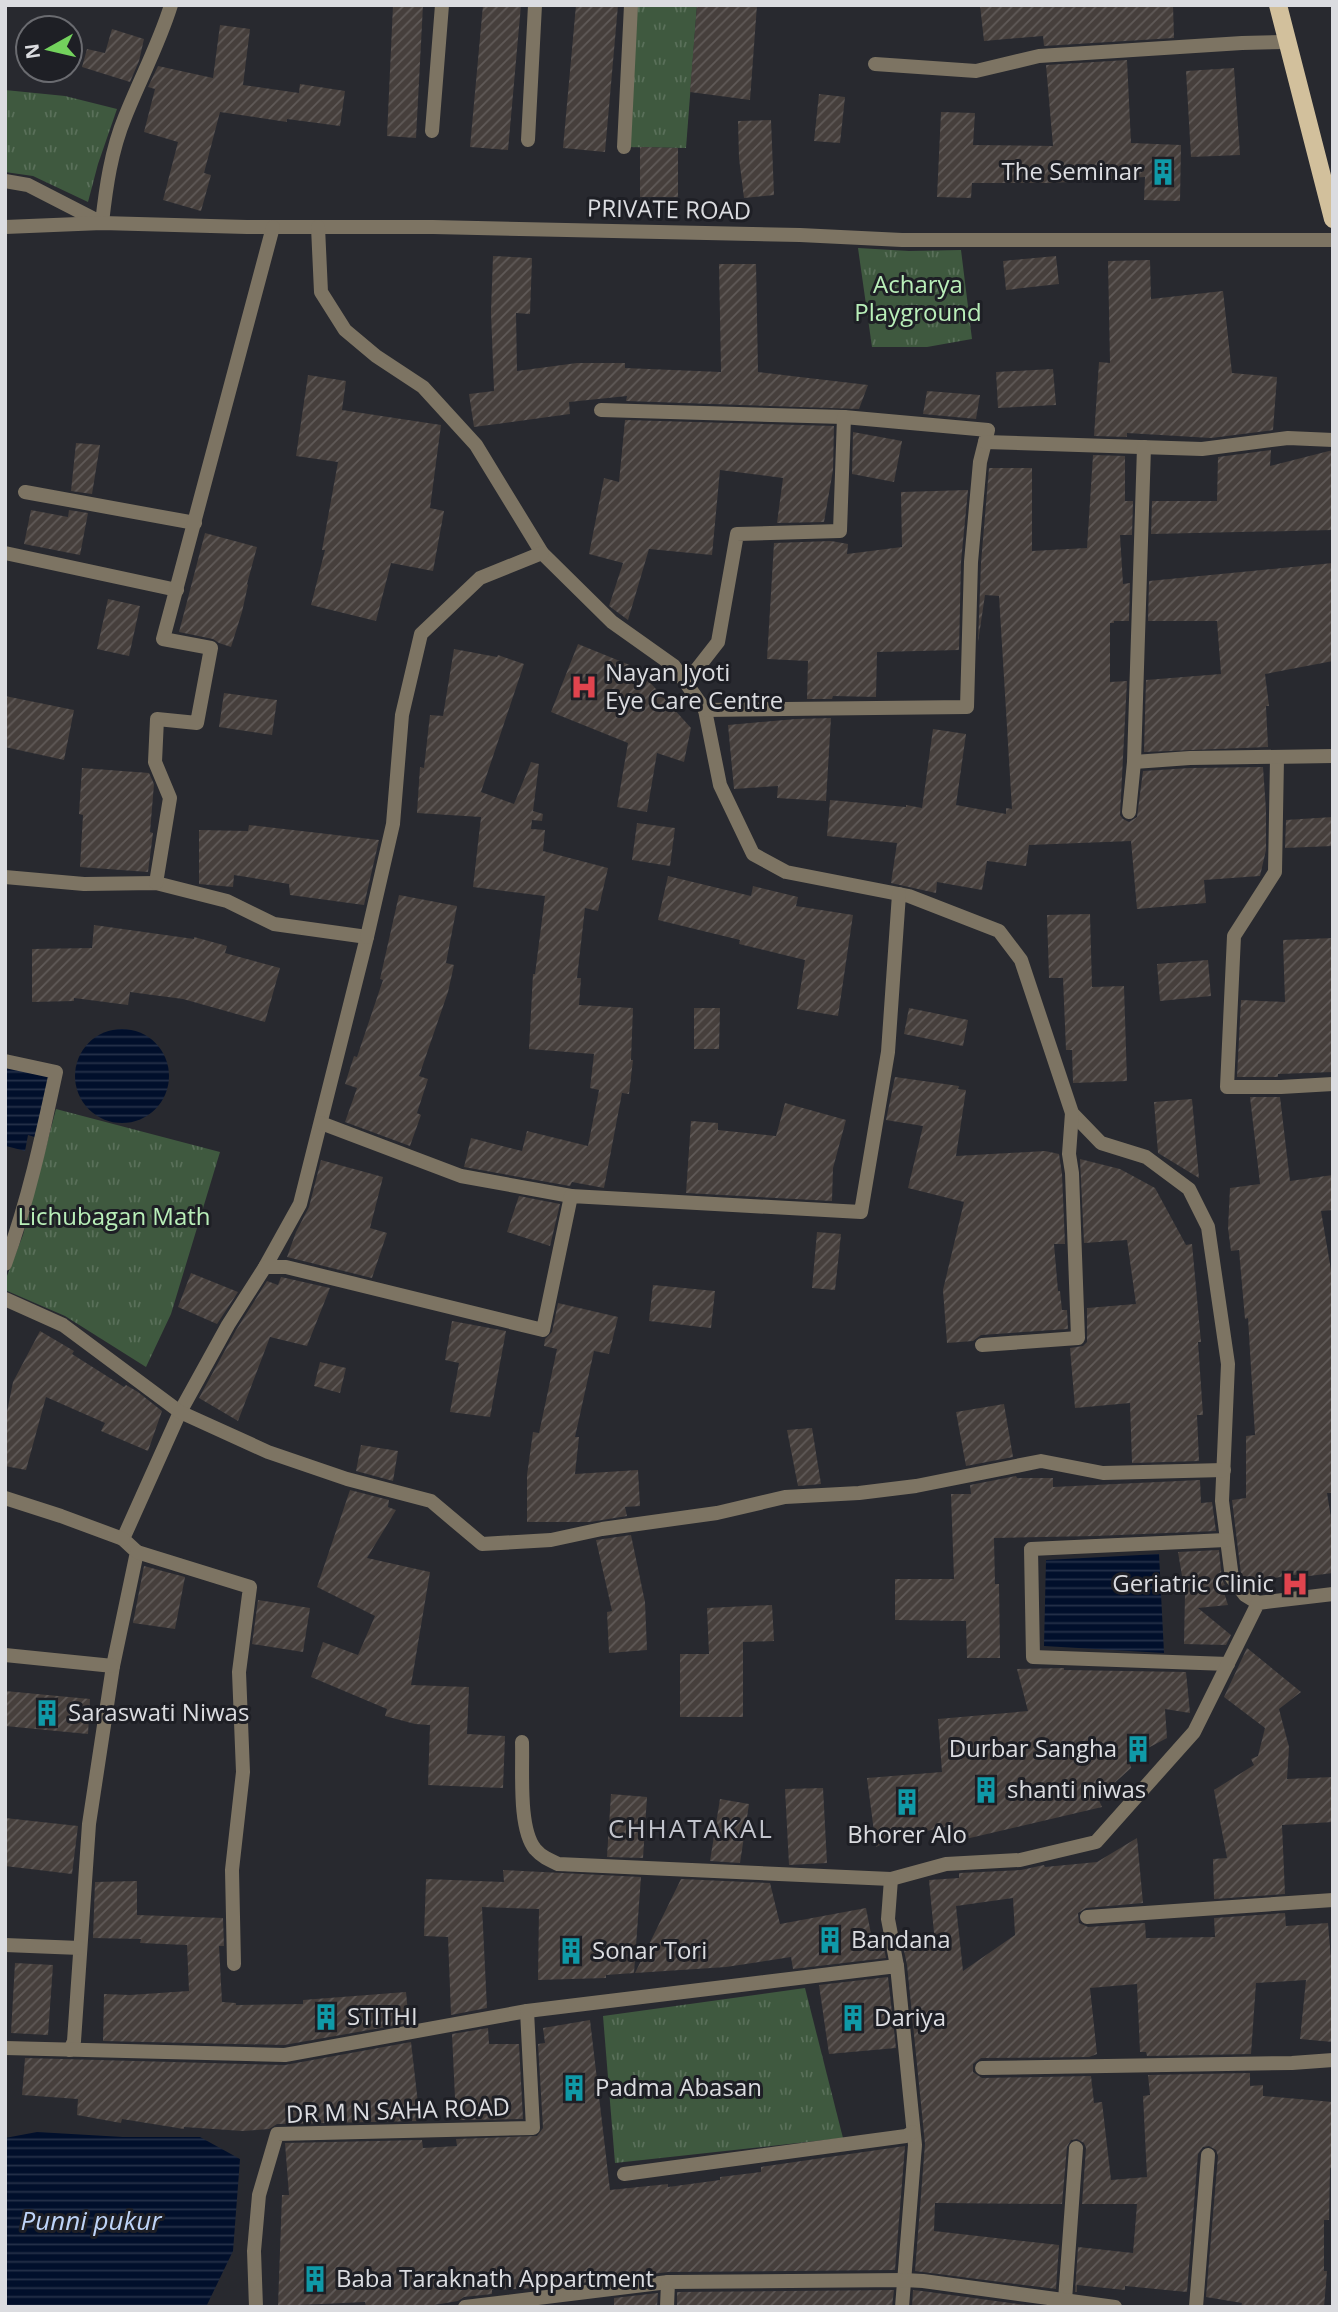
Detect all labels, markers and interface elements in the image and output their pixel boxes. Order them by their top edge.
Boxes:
north arrow [14,14,84,84]
text: N [18,42,46,61]
place label: The Seminar [1002,154,1142,187]
building icon: The Seminar [1148,157,1178,187]
street label: PRIVATE ROAD [587,191,751,226]
park label: Acharya Playground [854,267,982,328]
place label: Nayan Jyoti Eye Care Centre [605,655,783,716]
hospital icon: Nayan Jyoti Eye Care Centre [569,672,599,702]
park label: Lichubagan Math [17,1199,211,1232]
place label: Geriatric Clinic [1112,1566,1274,1599]
hospital icon: Geriatric Clinic [1280,1569,1310,1599]
place label: Saraswati Niwas [68,1695,249,1728]
building icon: Saraswati Niwas [32,1698,62,1728]
place label: Durbar Sangha [949,1731,1117,1764]
building icon: Durbar Sangha [1123,1734,1153,1764]
place label: shanti niwas [1007,1772,1146,1805]
building icon: shanti niwas [971,1775,1001,1805]
building icon: Bhorer Alo [892,1787,922,1817]
district label: CHHATAKAL [608,1810,774,1846]
place label: Bhorer Alo [847,1817,967,1850]
place label: Bandana [851,1922,951,1955]
building icon: Bandana [815,1925,845,1955]
place label: Sonar Tori [592,1933,707,1966]
building icon: Sonar Tori [556,1936,586,1966]
place label: STITHI [347,1999,418,2032]
place label: Dariya [874,2000,946,2033]
building icon: STITHI [311,2002,341,2032]
building icon: Dariya [838,2003,868,2033]
place label: Padma Abasan [595,2070,762,2103]
building icon: Padma Abasan [559,2073,589,2103]
street label: DR M N SAHA ROAD [285,2089,511,2130]
water label: Punni pukur [21,2202,163,2238]
place label: Baba Taraknath Appartment [336,2261,654,2294]
building icon: Baba Taraknath Appartment [300,2264,330,2294]

